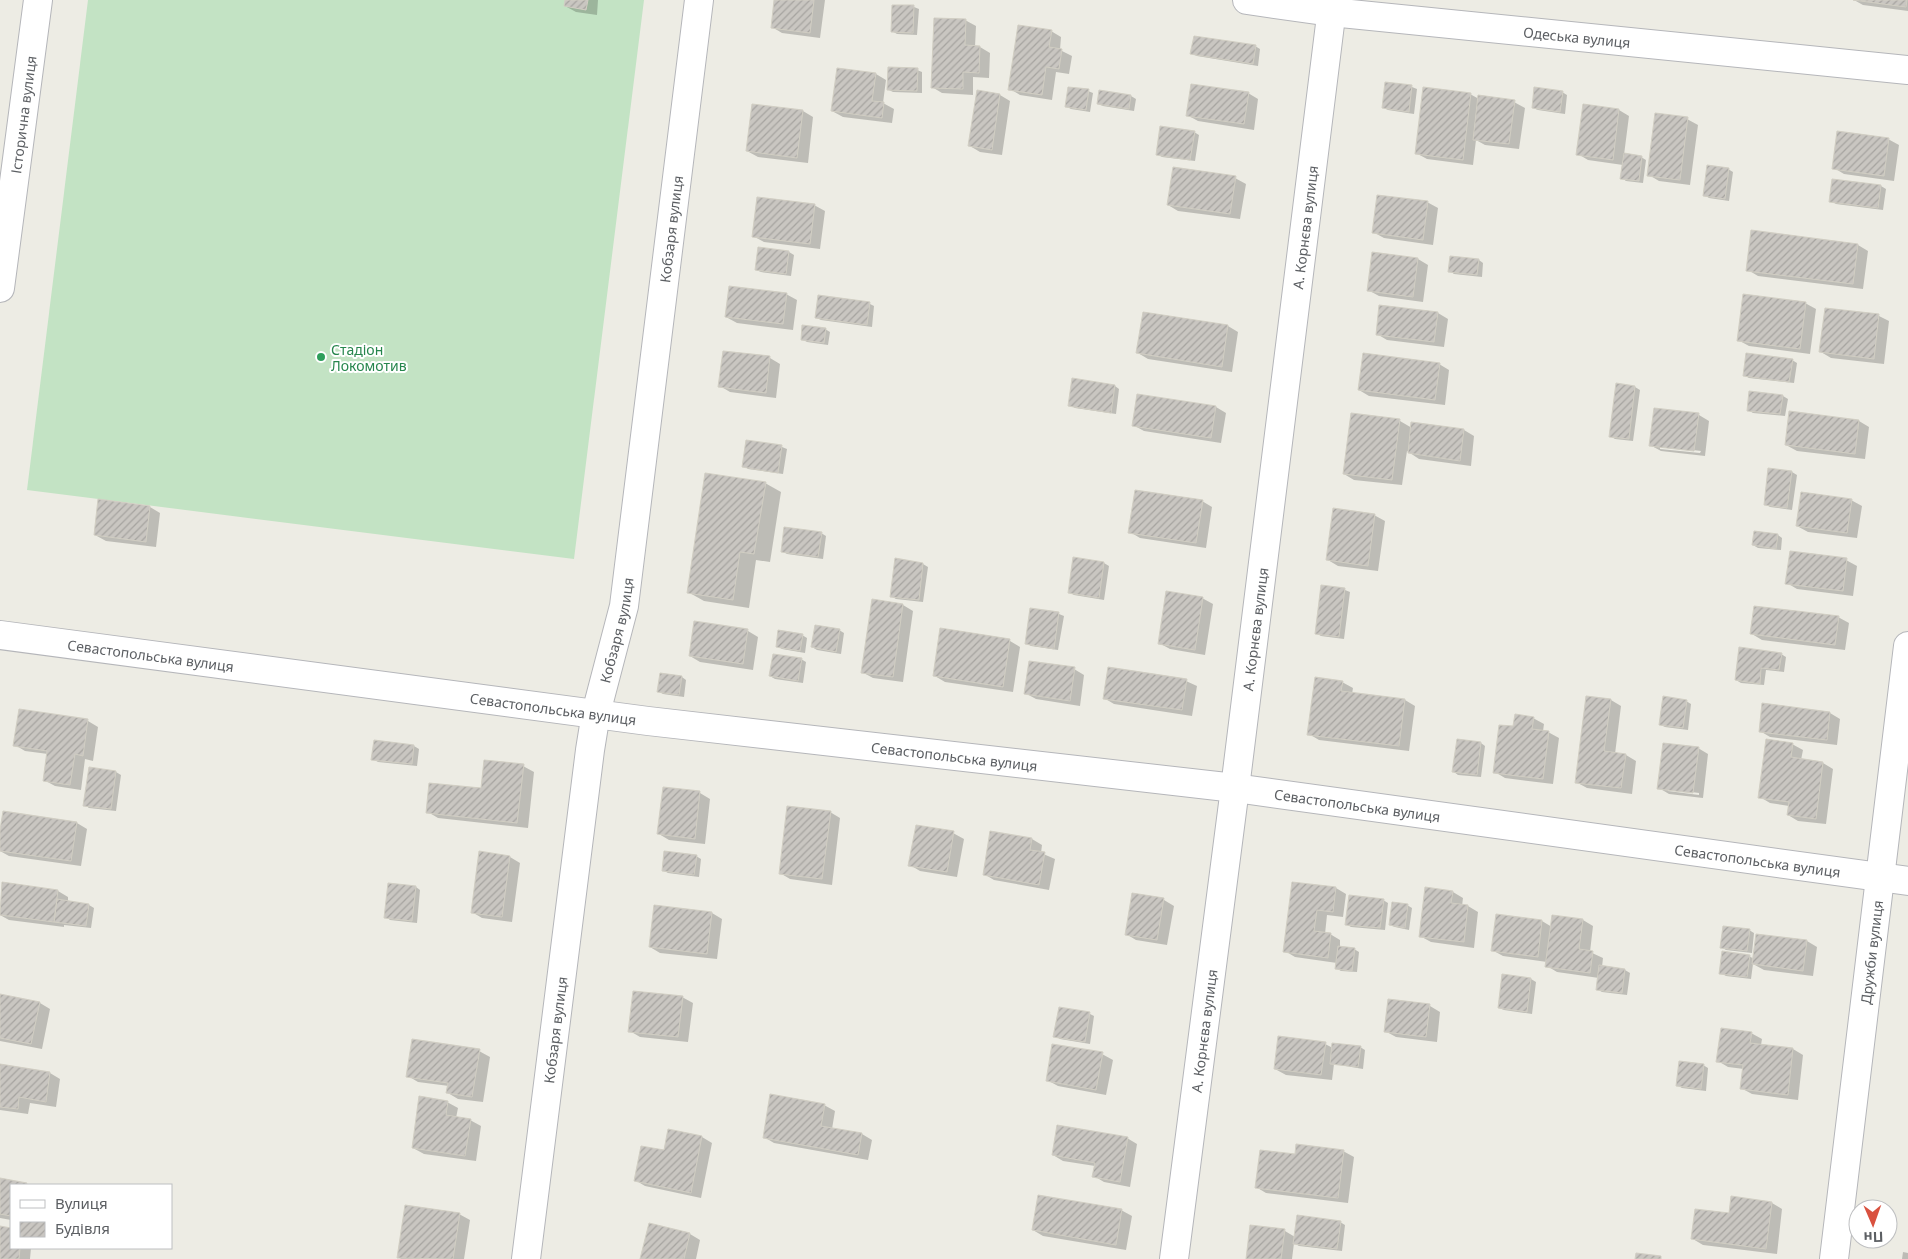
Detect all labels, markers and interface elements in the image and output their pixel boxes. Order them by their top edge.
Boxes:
street label: Одеська вулиця [1522,22,1631,52]
street label: Історична вулиця [6,54,40,175]
street label: А. Корнєва вулиця [1288,164,1322,290]
street label: Кобзаря вулиця [655,174,687,284]
place label: Стадіон Локомотив [331,340,407,375]
marker: Стадіон Локомотив [315,351,327,363]
street label: А. Корнєва вулиця [1238,566,1272,692]
street label: Кобзаря вулиця [595,576,637,685]
street label: Севастопольська вулиця [66,635,235,675]
street label: Севастопольська вулиця [469,688,637,729]
street label: Севастопольська вулиця [870,737,1039,775]
street label: Севастопольська вулиця [1273,784,1442,826]
street label: Севастопольська вулиця [1673,839,1842,881]
street label: Дружби вулиця [1855,899,1887,1005]
street label: А. Корнєва вулиця [1186,968,1221,1094]
street label: Кобзаря вулиця [539,975,571,1084]
legend [10,1184,172,1249]
text: Вулиця [55,1193,108,1213]
north arrow [1848,1199,1898,1249]
text: Будівля [55,1218,110,1238]
text: Пн [1863,1228,1884,1247]

